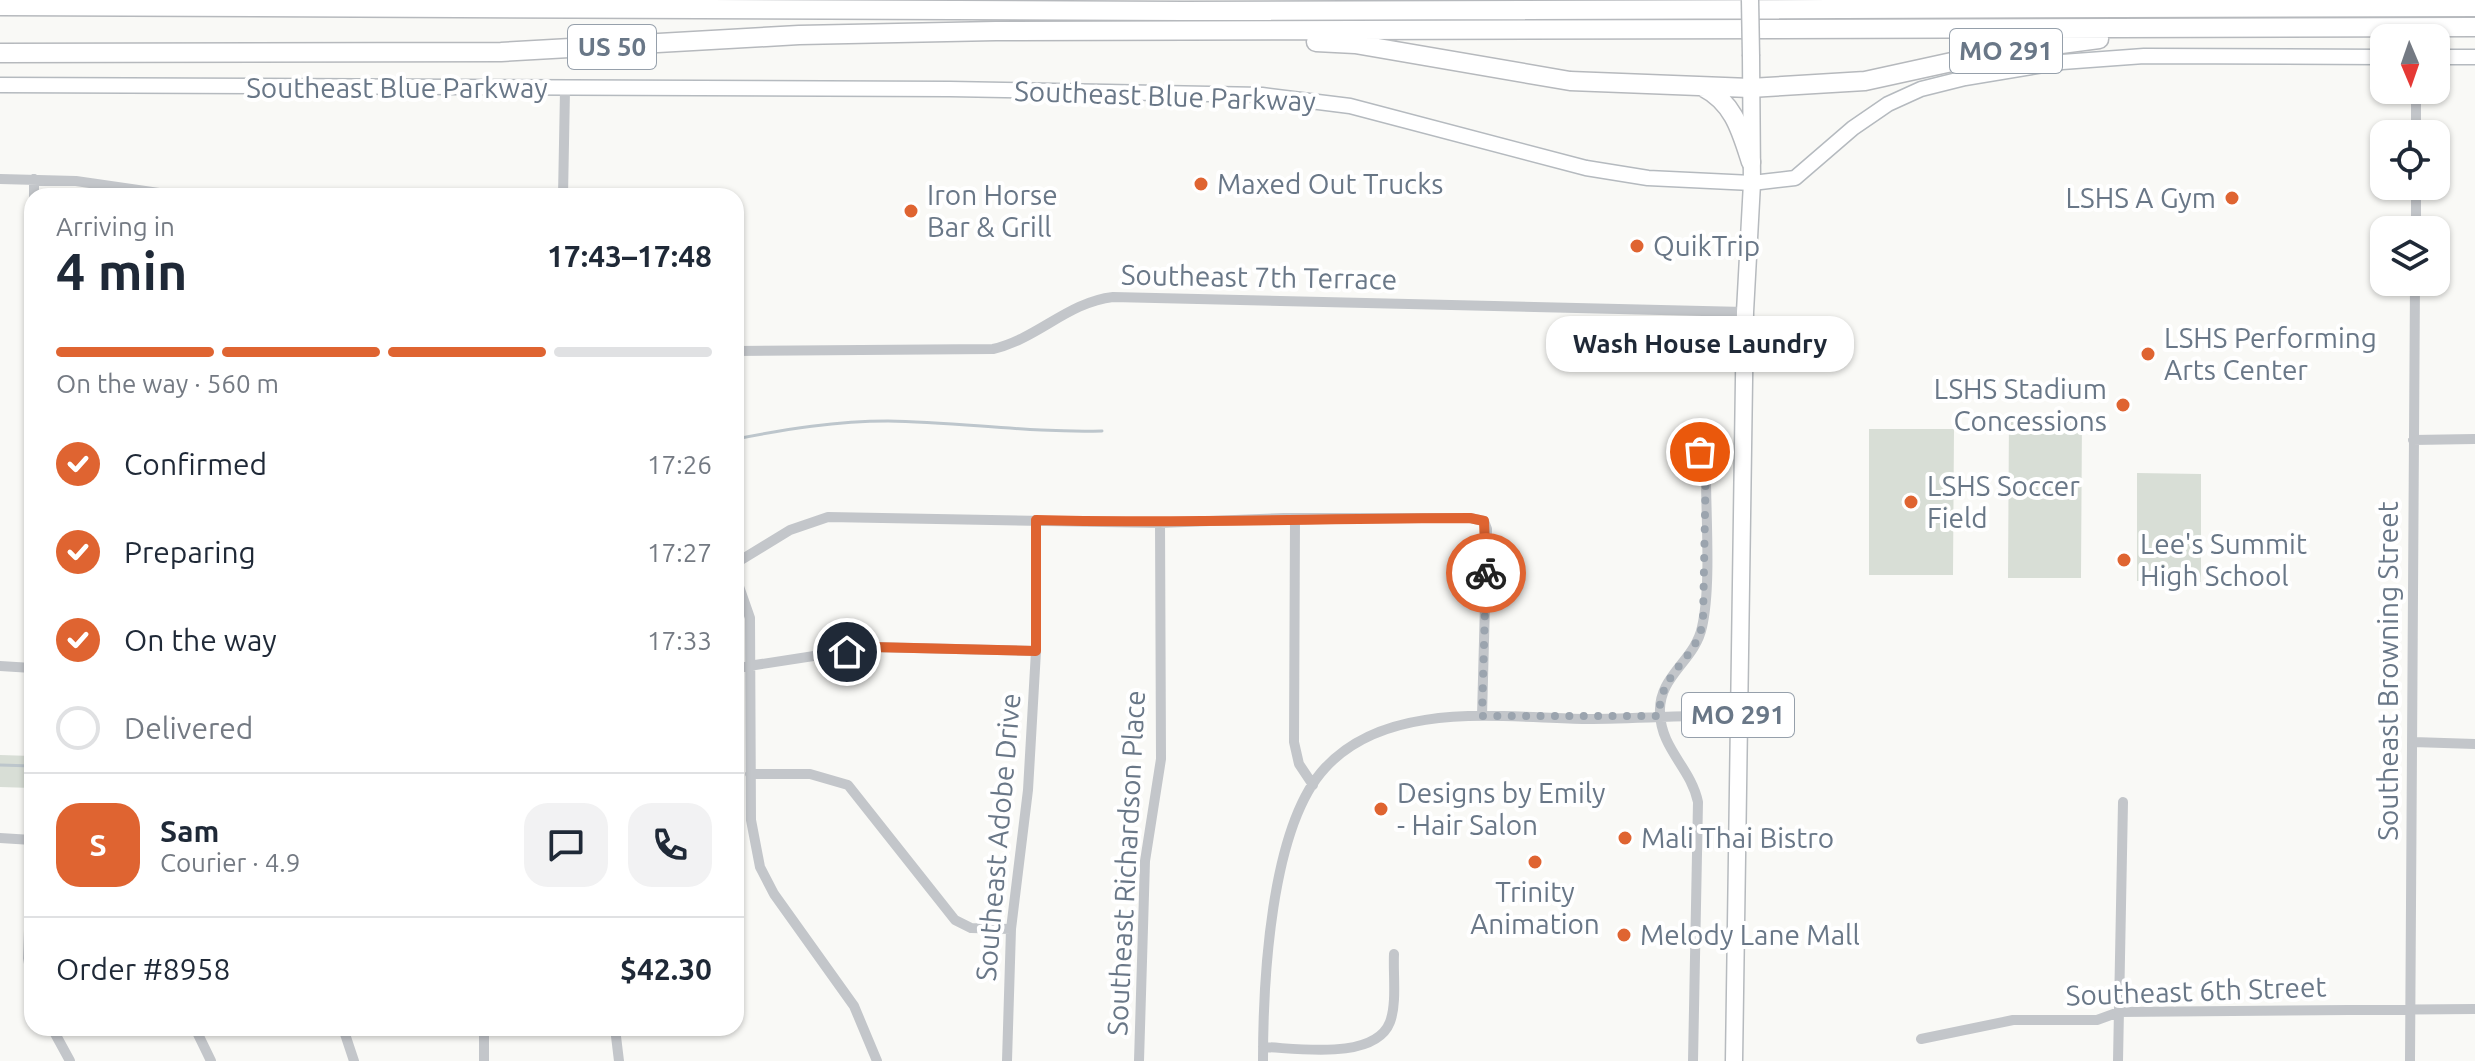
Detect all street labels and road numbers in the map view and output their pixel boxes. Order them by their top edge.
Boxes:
road number: US 50 [568,25,656,69]
road number: MO 291 [1950,29,2062,73]
street label: Southeast Blue Parkway [246,72,548,103]
street label: Southeast Blue Parkway [1014,75,1316,116]
street label: Southeast 7th Terrace [1121,259,1397,294]
street label: Southeast Browning Street [2372,501,2403,841]
street label: Southeast Richardson Place [1101,689,1150,1037]
street label: Southeast Adobe Drive [969,692,1026,982]
road number: MO 291 [1682,693,1794,737]
street label: Southeast 6th Street [2065,970,2327,1011]

